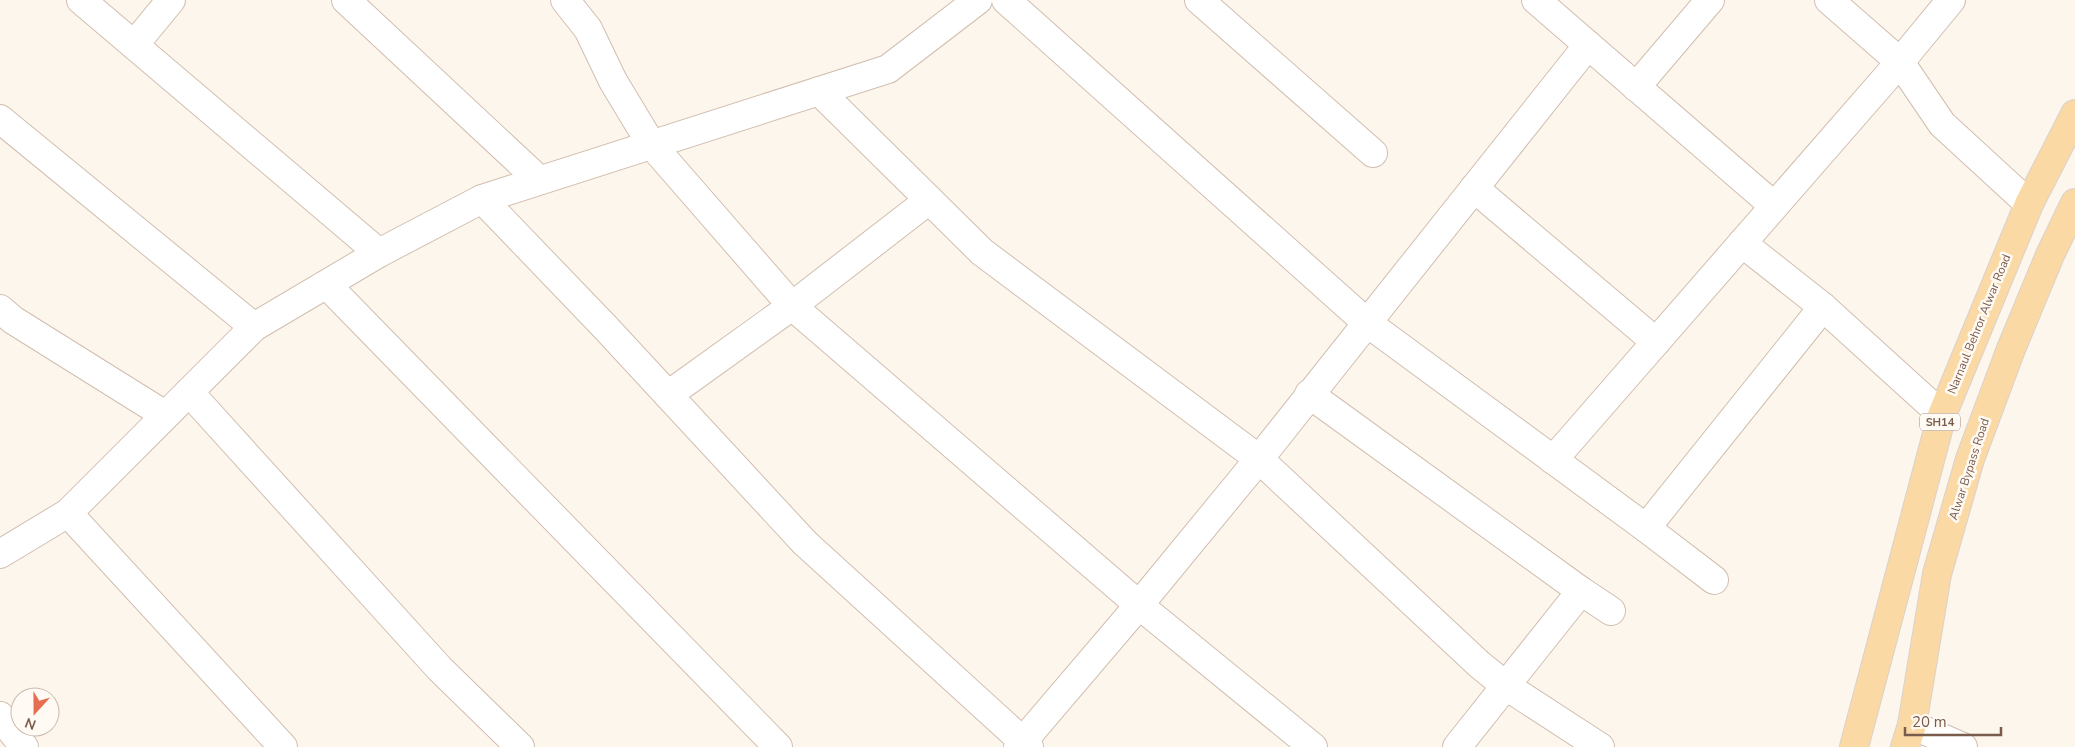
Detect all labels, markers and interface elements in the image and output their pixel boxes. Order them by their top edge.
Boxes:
street label: Narnaul Behror Alwar Road [1944,252,2014,396]
road number: SH14 [1920,414,1960,431]
street label: Alwar Bypass Road [1945,416,1993,522]
north arrow [10,687,60,737]
scale bar [1905,704,2001,736]
text: 20 m [1912,712,1947,732]
text: N [22,713,39,734]

